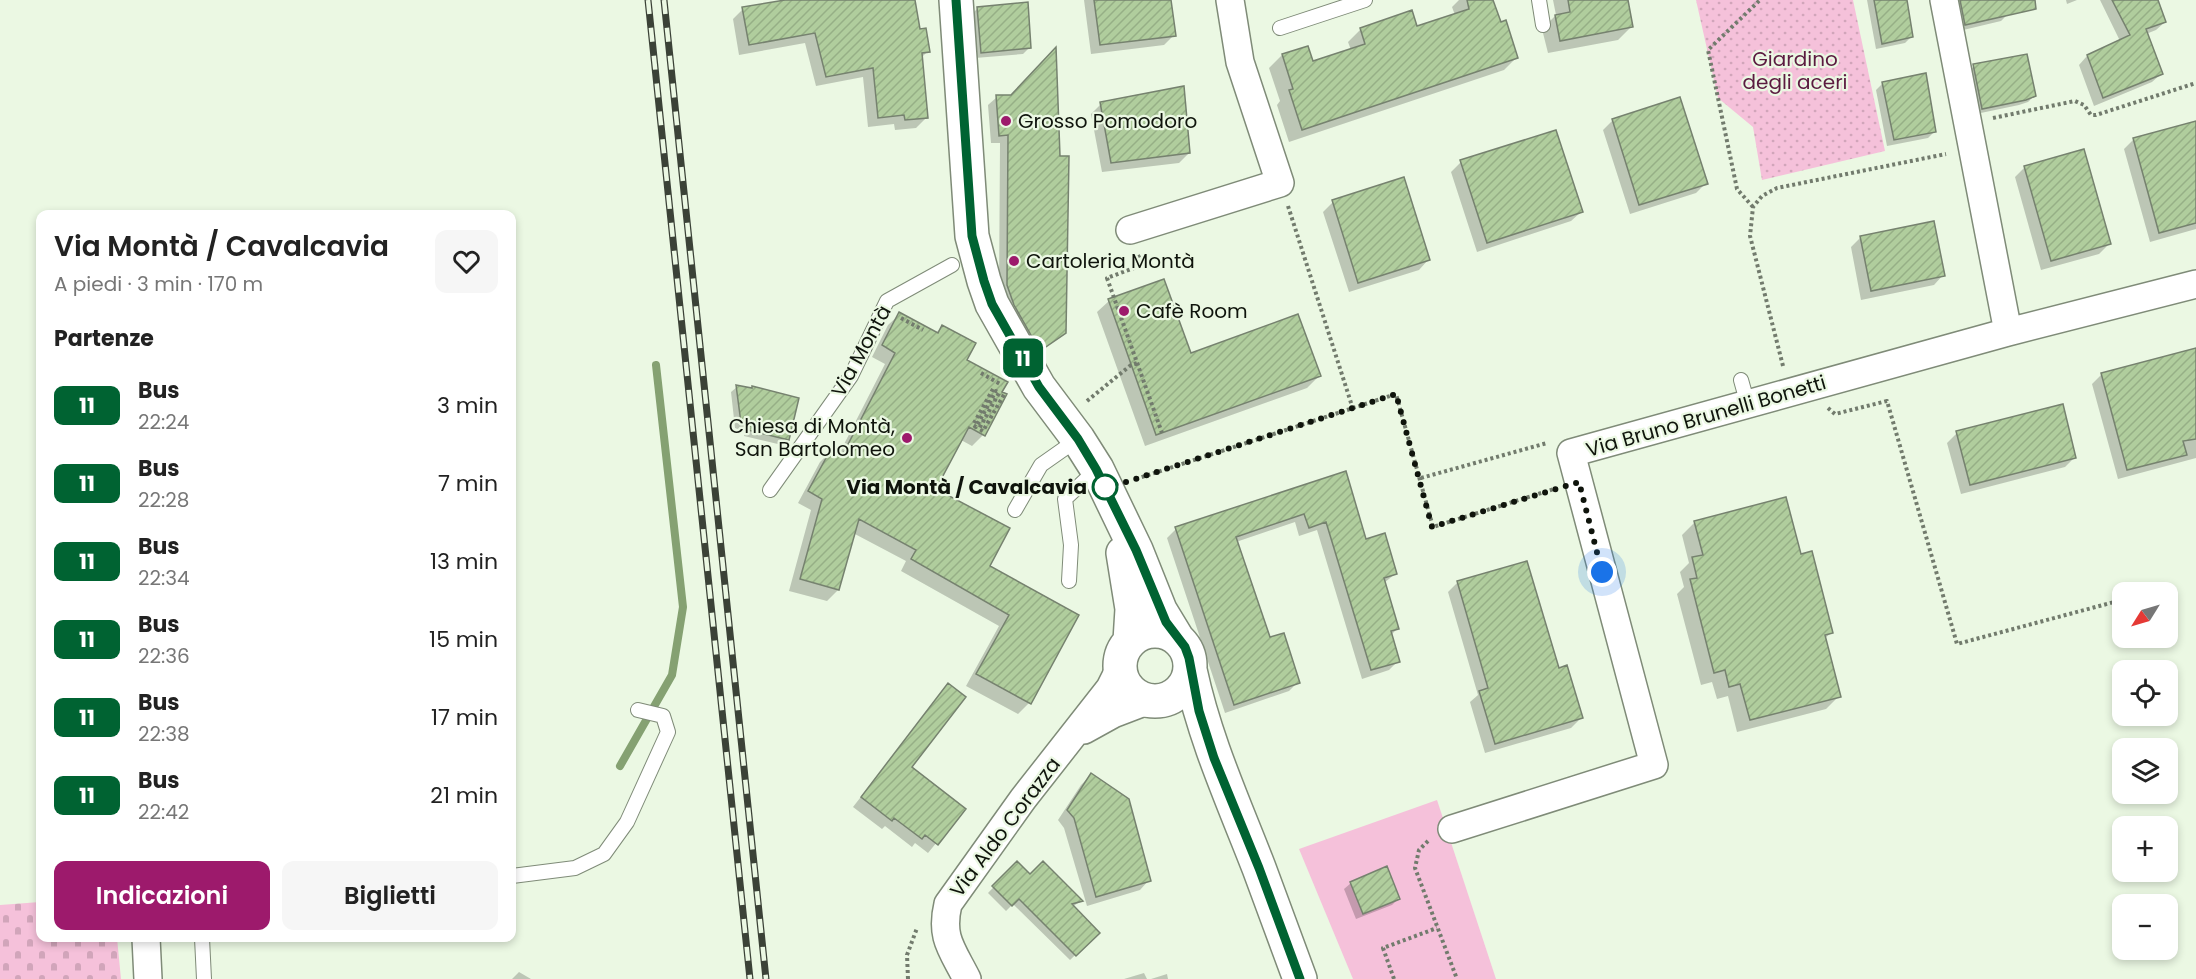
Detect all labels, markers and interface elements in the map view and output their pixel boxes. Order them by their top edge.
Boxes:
park label: Giardino degli aceri [1742,45,1848,96]
place label: Grosso Pomodoro [1018,107,1197,135]
marker: Grosso Pomodoro [999,114,1013,128]
text: Via Montà / Cavalcavia [54,227,389,266]
button: heart [435,230,498,293]
place label: Cartoleria Montà [1026,247,1195,275]
marker: Cartoleria Montà [1007,254,1021,268]
text: A piedi · 3 min · 170 m [54,270,263,298]
place label: Cafè Room [1136,297,1248,325]
street label: Via Montà [824,300,898,402]
marker: Cafè Room [1117,304,1131,318]
text: Partenze [54,323,154,354]
line badge: 11 [996,338,1050,378]
text: 11 [1015,344,1031,373]
street label: Via Bruno Brunelli Bonetti [1583,368,1829,464]
text: Bus [138,375,180,406]
text: 3 min [437,390,498,421]
text: 11 [79,391,95,420]
text: 22:24 [138,408,189,436]
place label: Chiesa di Montà, San Bartolomeo [729,412,895,463]
marker: Chiesa di Montà, San Bartolomeo [900,431,914,445]
text: Bus [138,453,180,484]
text: 7 min [438,468,498,499]
text: 11 [79,469,95,498]
place label: Via Montà / Cavalcavia [846,473,1087,501]
marker: Via Montà / Cavalcavia [1092,474,1118,500]
text: 22:28 [138,486,189,514]
text: Bus [138,531,180,562]
text: 13 min [430,546,498,577]
text: 11 [79,547,95,576]
your location [1587,557,1617,587]
text: 22:34 [138,564,190,592]
north arrow [2112,582,2178,648]
map controls [2112,582,2178,960]
text: Bus [138,609,180,640]
text: 15 min [429,624,498,655]
text: 11 [79,625,95,654]
text: 22:36 [138,642,190,670]
button: locate [2112,660,2178,726]
text: Bus [138,687,180,718]
text: 17 min [431,702,498,733]
text: 11 [79,703,95,732]
text: 22:38 [138,720,190,748]
button: layers [2112,738,2178,804]
street label: Via Aldo Corazza [943,751,1067,903]
text: Bus [138,765,180,796]
text: 21 min [430,780,498,811]
text: 11 [79,781,95,810]
text: 22:42 [138,798,189,826]
button: + [2112,816,2178,882]
button: Indicazioni [54,861,270,930]
button: Biglietti [282,861,498,930]
button: − [2112,894,2178,960]

